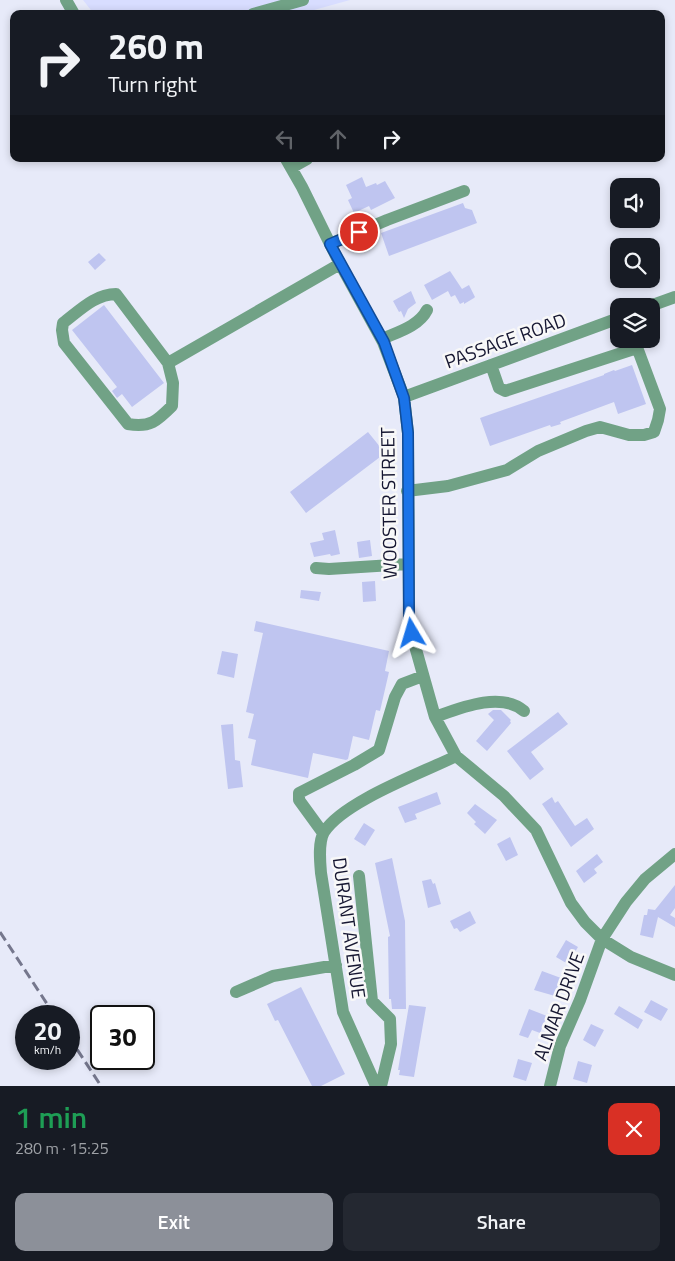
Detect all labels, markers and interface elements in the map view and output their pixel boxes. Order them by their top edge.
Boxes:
text: 260 m [108,19,204,73]
icon: right [25,30,90,95]
text: Turn right [108,67,197,101]
icon: left [271,125,299,153]
icon: ahead [324,125,352,153]
icon: right [377,125,405,153]
map controls [610,178,660,348]
button: sound [610,178,660,228]
pin [338,211,380,253]
icon: arrive [345,218,373,246]
button: search [610,238,660,288]
button: layers [610,298,660,348]
street label: PASSAGE ROAD [440,305,570,375]
street label: WOOSTER STREET [372,427,404,579]
position arrow [385,606,437,658]
street label: DURANT AVENUE [326,855,374,1001]
street label: ALMAR DRIVE [525,948,591,1064]
speed limit sign: 30 [90,1005,155,1070]
text: 20 [33,1012,62,1050]
text: km/h [34,1040,61,1059]
text: 1 min [15,1094,87,1140]
button: close [608,1103,660,1155]
text: 280 m · 15:25 [15,1136,109,1160]
button: Exit [15,1193,333,1251]
button: Share [343,1193,660,1251]

